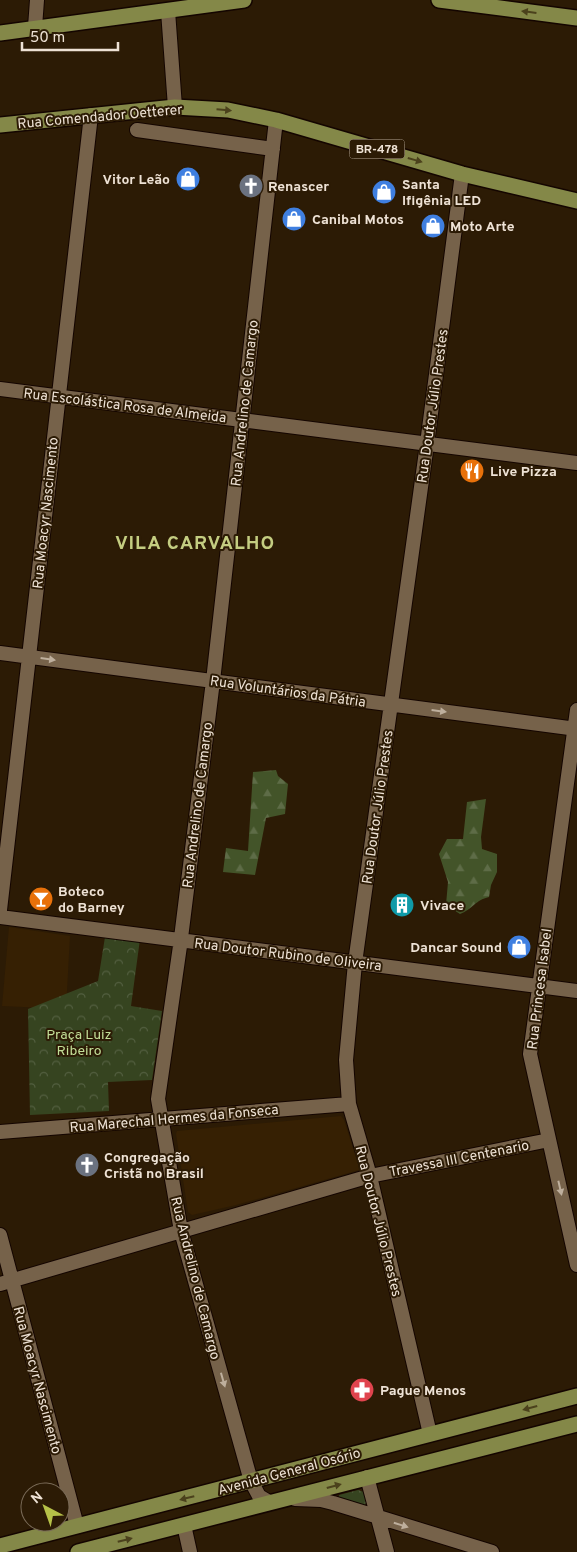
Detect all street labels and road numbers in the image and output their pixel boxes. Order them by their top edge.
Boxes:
street label: Rua Comendador Oetterer [17,102,184,133]
road number: BR-478 [350,140,404,158]
street label: Rua Andrelino de Camargo [228,319,263,487]
street label: Rua Doutor Júlio Prestes [414,328,453,484]
street label: Rua Escolástica Rosa de Almeida [22,386,227,427]
street label: Rua Moacyr Nascimento [30,436,63,590]
street label: Rua Voluntários da Pátria [209,673,367,712]
street label: Rua Andrelino de Camargo [180,721,217,889]
street label: Rua Doutor Júlio Prestes [359,729,398,885]
street label: Rua Princesa Isabel [525,928,556,1051]
street label: Rua Doutor Rubino de Oliveira [193,936,383,975]
street label: Rua Marechal Hermes da Fonseca [69,1102,279,1137]
street label: Travessa III Centenario [388,1138,531,1181]
street label: Rua Doutor Júlio Prestes [351,1144,405,1299]
street label: Rua Andrelino de Camargo [166,1195,223,1362]
street label: Rua Moacyr Nascimento [9,1305,65,1456]
street label: Avenida General Osório [216,1445,363,1500]

